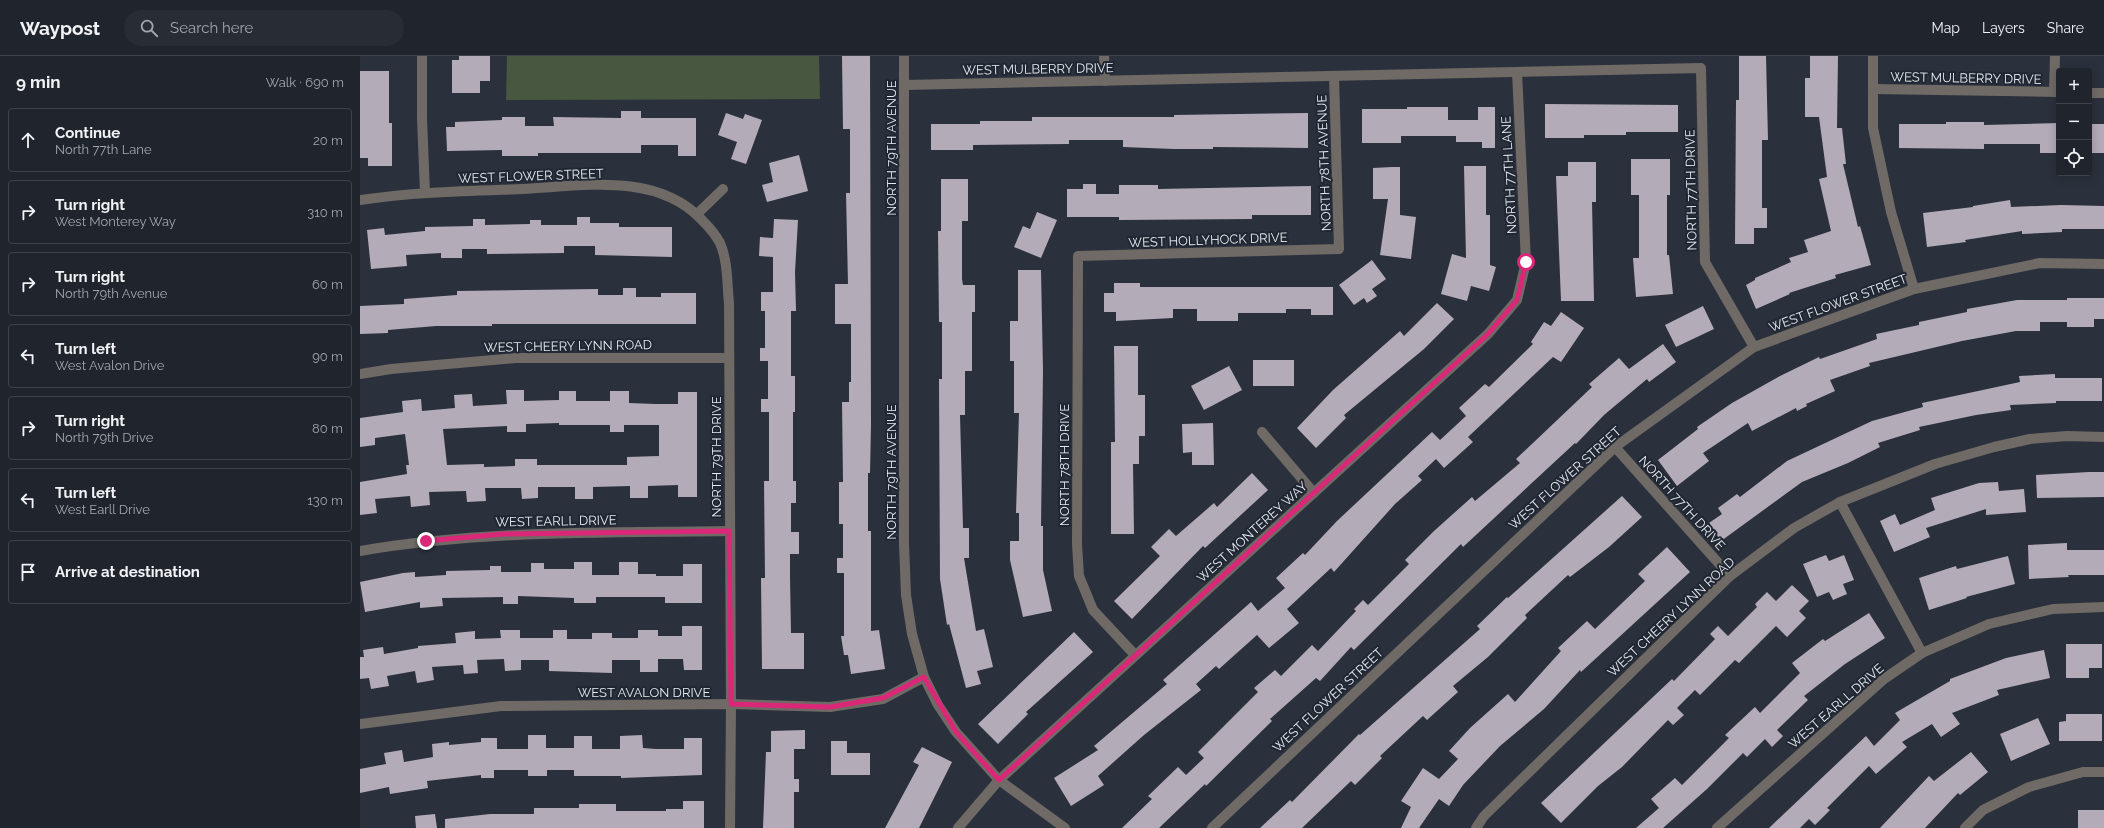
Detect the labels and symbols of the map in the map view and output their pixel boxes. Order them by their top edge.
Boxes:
street label: WEST MULBERRY DRIVE [962,60,1114,78]
street label: WEST MULBERRY DRIVE [1890,69,2042,87]
street label: NORTH 79TH AVENUE [884,80,899,216]
street label: NORTH 78TH AVENUE [1314,94,1334,232]
street label: NORTH 77TH LANE [1498,116,1520,234]
street label: NORTH 77TH DRIVE [1682,129,1700,251]
street label: WEST FLOWER STREET [458,166,604,186]
street label: WEST HOLLYHOCK DRIVE [1128,230,1288,250]
route start [1517,253,1535,271]
street label: WEST FLOWER STREET [1767,271,1909,335]
street label: WEST CHEERY LYNN ROAD [484,337,652,355]
street label: NORTH 79TH DRIVE [709,396,724,518]
street label: NORTH 79TH AVENUE [884,404,899,540]
street label: NORTH 78TH DRIVE [1057,404,1072,526]
street label: WEST FLOWER STREET [1506,424,1624,532]
street label: NORTH 77TH DRIVE [1636,453,1728,553]
street label: WEST MONTEREY WAY [1194,478,1311,586]
street label: WEST EARLL DRIVE [495,512,617,530]
route end [417,532,435,550]
street label: WEST CHEERY LYNN ROAD [1604,554,1738,680]
street label: WEST FLOWER STREET [1270,645,1386,755]
street label: WEST EARLL DRIVE [1785,661,1887,751]
street label: WEST AVALON DRIVE [578,685,710,700]

